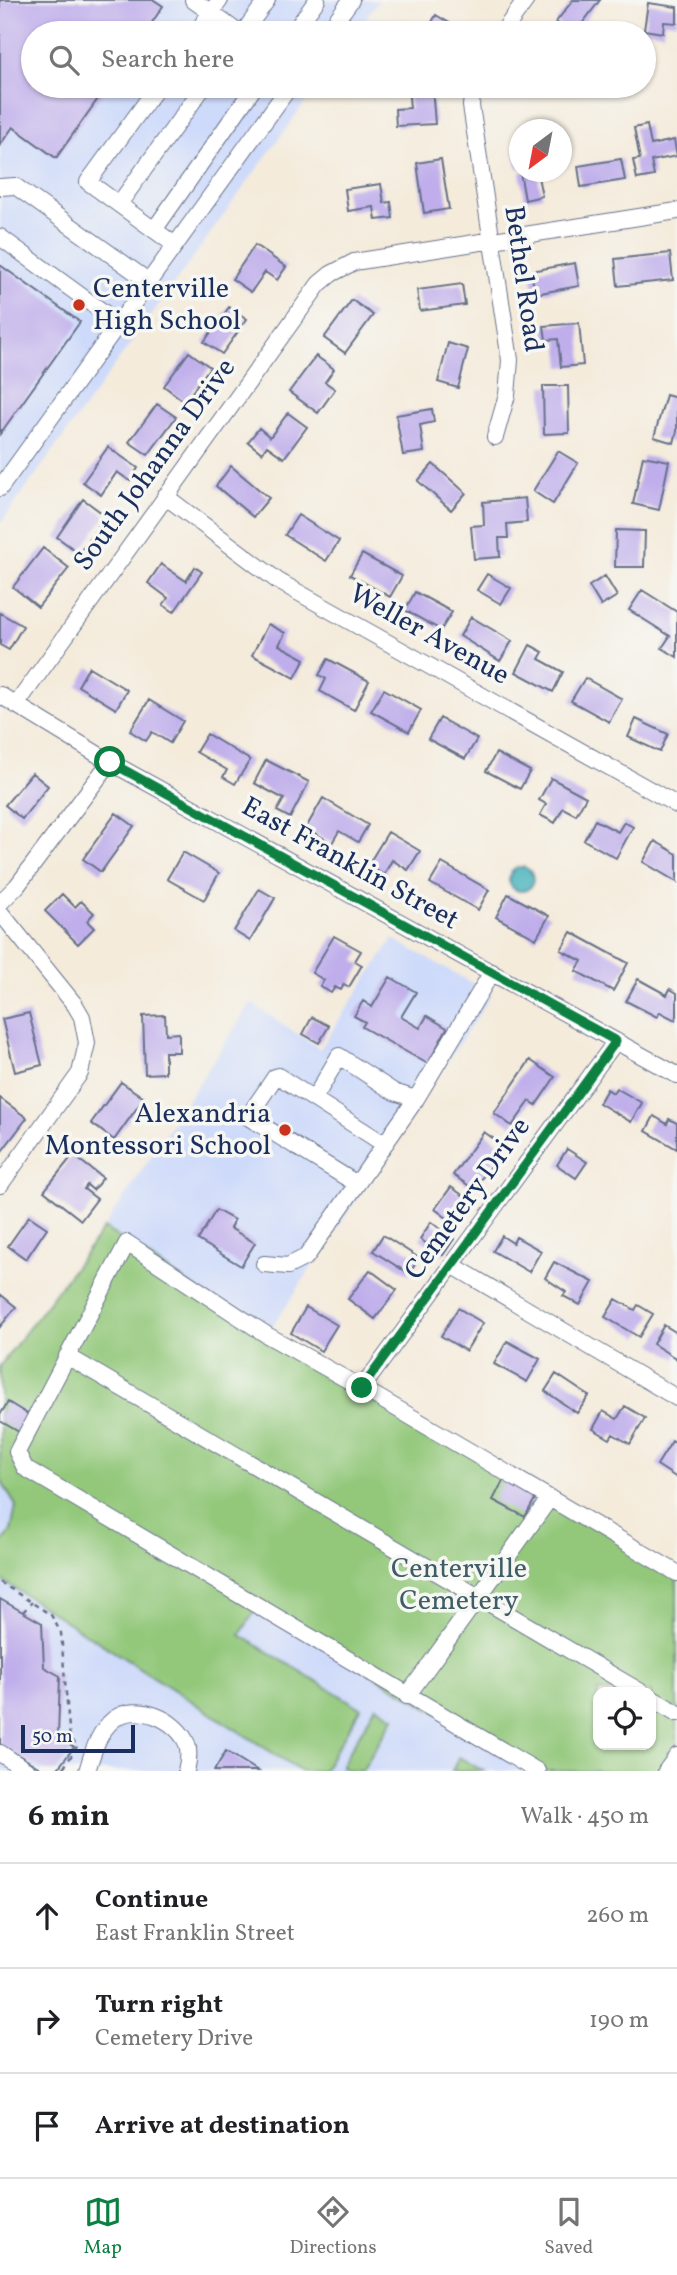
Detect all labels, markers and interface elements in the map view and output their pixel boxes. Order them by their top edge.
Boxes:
search box [21,21,656,98]
icon: search [45,41,83,79]
text: Search here [101,42,234,78]
north arrow [509,119,572,182]
street label: Bethel Road [493,203,553,355]
place label: Centerville High School [93,270,241,341]
marker: Centerville High School [71,297,87,313]
street label: South Johanna Drive [65,351,245,579]
street label: Weller Avenue [342,575,516,695]
route start [94,746,125,777]
street label: East Franklin Street [234,788,466,940]
place label: Alexandria Montessori School [45,1095,271,1166]
street label: Cemetery Drive [396,1110,540,1288]
marker: Alexandria Montessori School [277,1122,293,1138]
route end [346,1372,377,1403]
park label: Centerville Cemetery [391,1550,527,1621]
map controls [593,1687,656,1750]
button: locate [593,1687,656,1750]
scale bar [21,1722,135,1754]
text: 50 m [32,1724,73,1750]
text: 6 min [28,1796,110,1838]
text: Walk · 450 m [521,1801,649,1833]
text: Continue [95,1882,208,1918]
icon: ahead [28,1897,66,1935]
text: 260 m [586,1900,649,1932]
text: East Franklin Street [95,1918,295,1950]
text: Turn right [95,1987,223,2023]
icon: right [28,2002,66,2040]
text: 190 m [589,2005,649,2037]
text: Cemetery Drive [95,2023,253,2055]
icon: arrive [28,2107,66,2145]
text: Arrive at destination [95,2108,350,2144]
tab: Map [84,2193,122,2261]
tab: Directions [290,2193,377,2261]
tab: Saved [544,2193,593,2261]

